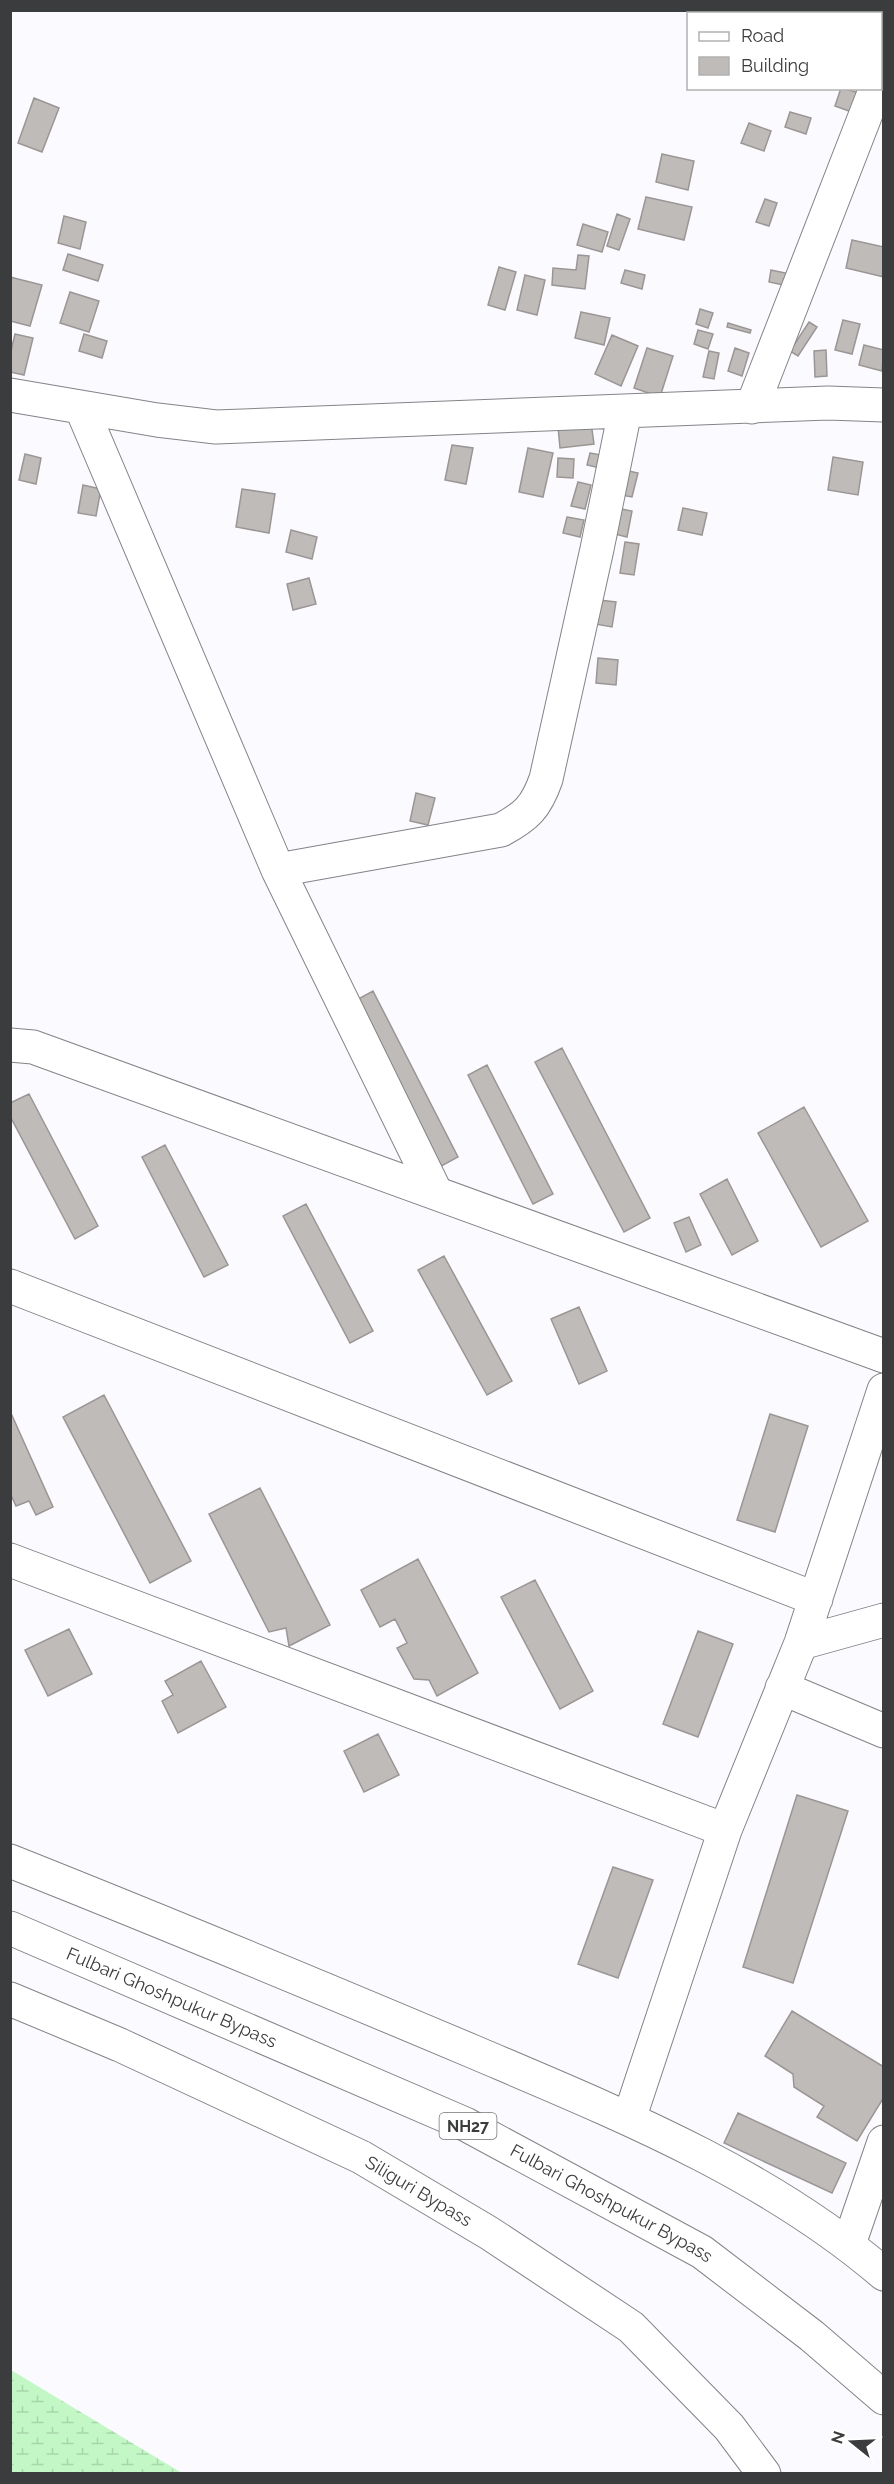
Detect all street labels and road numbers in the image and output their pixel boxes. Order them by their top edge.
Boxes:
street label: Fulbari Ghoshpukur Bypass [63,1943,281,2052]
road number: NH27 [440,2113,496,2139]
street label: Fulbari Ghoshpukur Bypass [507,2139,718,2267]
street label: Siliguri Bypass [362,2151,476,2231]

